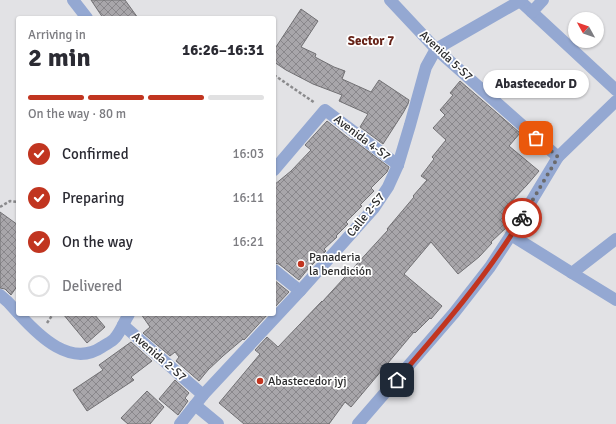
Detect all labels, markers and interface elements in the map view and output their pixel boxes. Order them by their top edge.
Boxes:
north arrow [568,12,604,48]
map controls [568,12,604,48]
text: Arriving in [28,27,86,43]
street label: Avenida 5-S7 [416,28,476,84]
district label: Sector 7 [348,33,394,49]
text: 16:26–16:31 [182,41,264,59]
text: 2 min [28,42,91,74]
callout: Abastecedor D [483,70,589,98]
text: Abastecedor D [495,76,577,92]
text: On the way · 80 m [28,106,126,122]
street label: Avenida 4-S7 [331,112,393,164]
pin [519,121,553,155]
icon: bag [525,127,547,149]
icon: check [28,143,50,165]
text: Confirmed [62,145,129,163]
text: 16:03 [232,146,264,162]
icon: check [28,187,50,209]
text: Preparing [62,189,125,207]
text: 16:11 [232,190,264,206]
street label: Calle 2-S7 [344,190,388,240]
courier [502,198,542,238]
icon: bike [511,207,533,229]
icon: check [28,231,50,253]
text: On the way [62,233,133,251]
text: 16:21 [232,234,264,250]
place label: Panaderia la bendición [309,250,372,279]
marker: Panaderia la bendición [296,259,306,269]
text: Delivered [62,277,122,295]
street label: Avenida 2-S7 [129,329,189,385]
pin [380,363,414,397]
icon: home [386,369,408,391]
place label: Abastecedor jyj [268,374,347,389]
marker: Abastecedor jyj [255,376,265,386]

